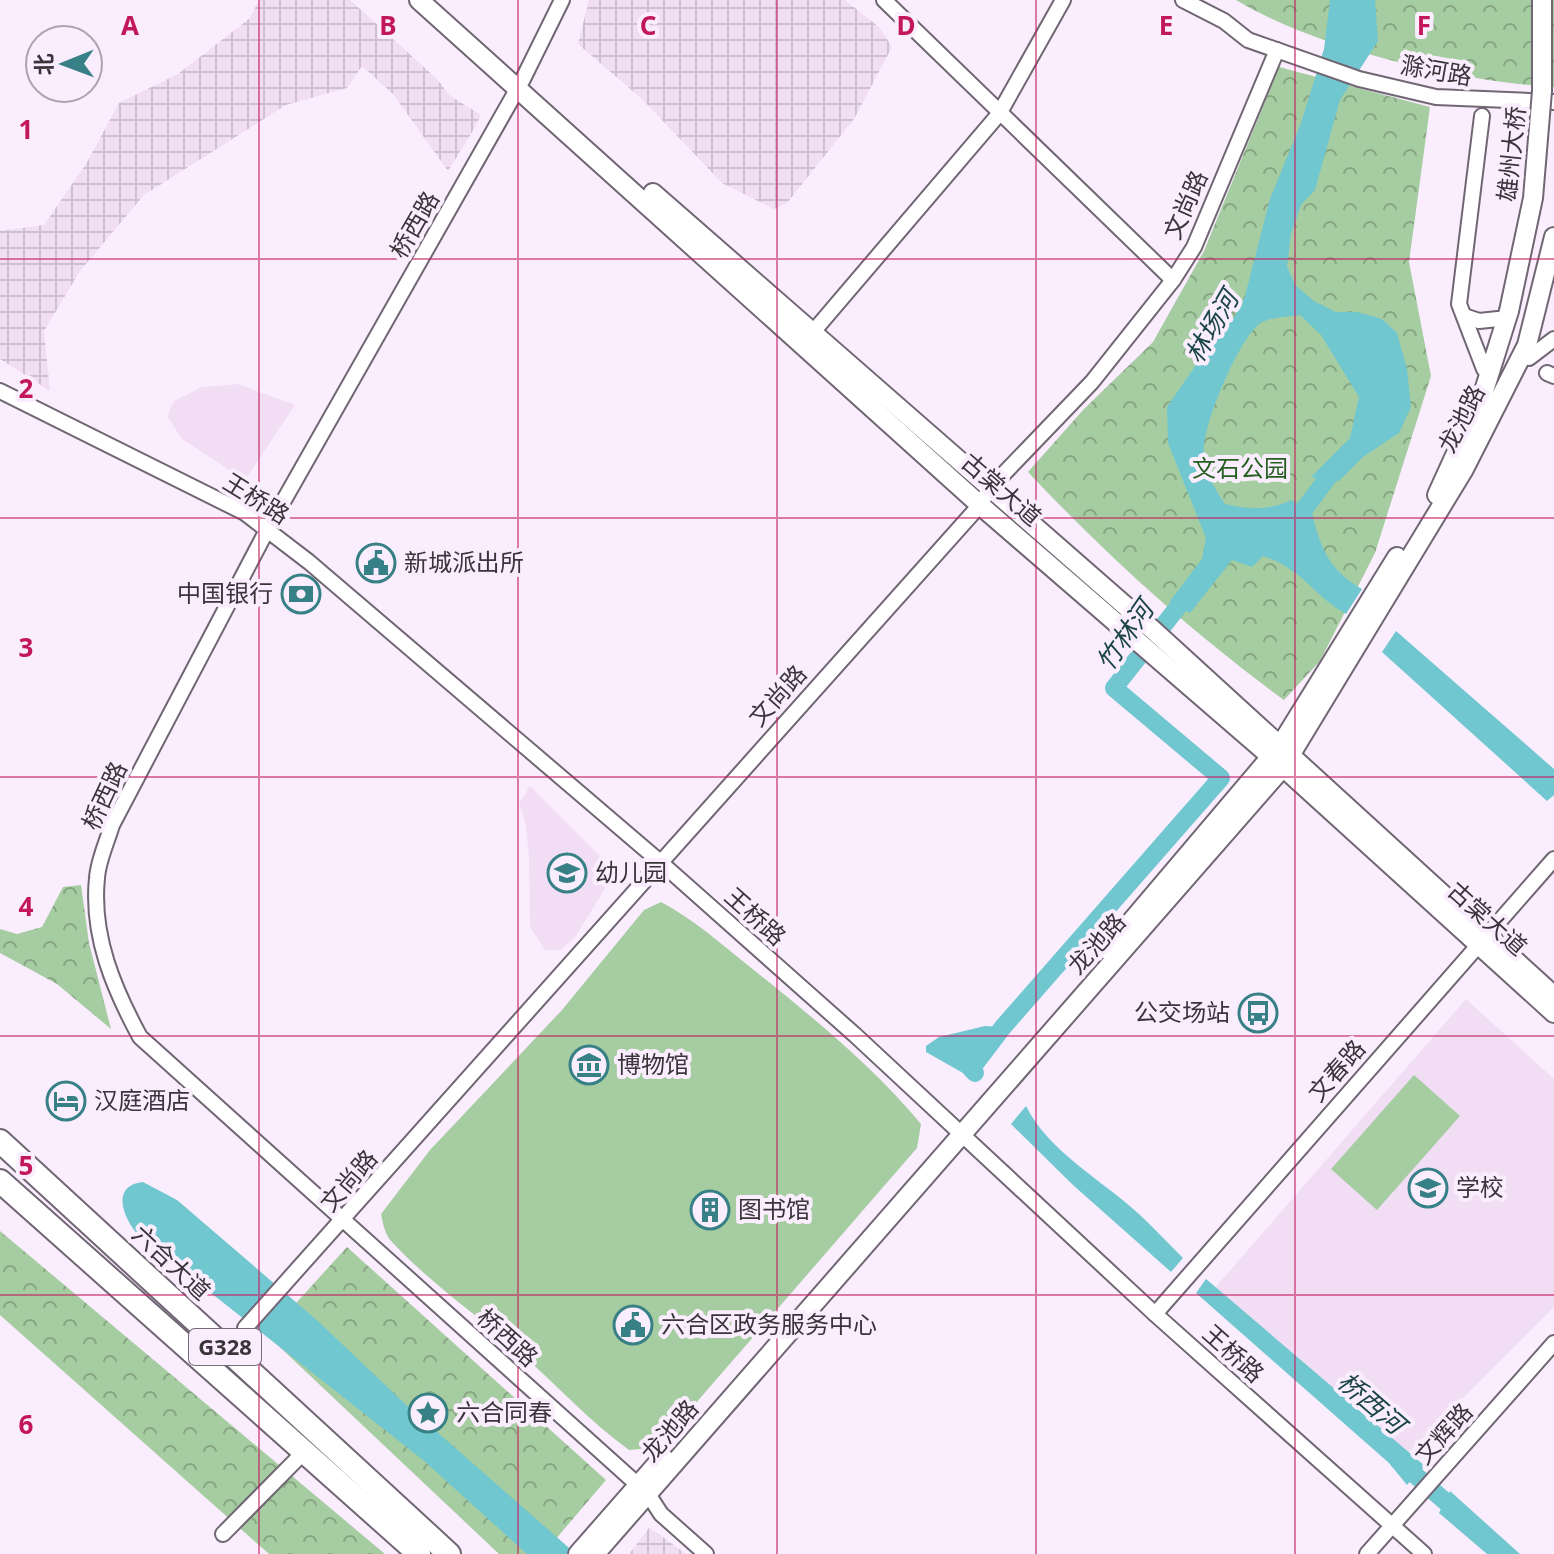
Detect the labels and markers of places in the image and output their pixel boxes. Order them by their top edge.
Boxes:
public building icon: 新城派出所 [355,542,397,584]
place label: 新城派出所 [404,545,524,578]
bank icon: 中国银行 [280,573,322,615]
place label: 中国银行 [177,576,273,609]
school or university icon: 幼儿园 [546,852,588,894]
place label: 幼儿园 [595,855,667,888]
bus stop icon: 公交场站 [1237,992,1279,1034]
place label: 公交场站 [1134,995,1230,1028]
museum icon: 博物馆 [568,1044,610,1086]
place label: 博物馆 [617,1047,689,1080]
hotel icon: 汉庭酒店 [45,1080,87,1122]
place label: 汉庭酒店 [94,1083,190,1116]
school or university icon: 学校 [1407,1167,1449,1209]
place label: 学校 [1456,1170,1504,1203]
building icon: 图书馆 [689,1189,731,1231]
place label: 图书馆 [738,1192,810,1225]
public building icon: 六合区政务服务中心 [612,1304,654,1346]
place label: 六合区政务服务中心 [661,1307,877,1340]
place icon: 六合同春 [407,1392,449,1434]
place label: 六合同春 [456,1395,552,1428]

